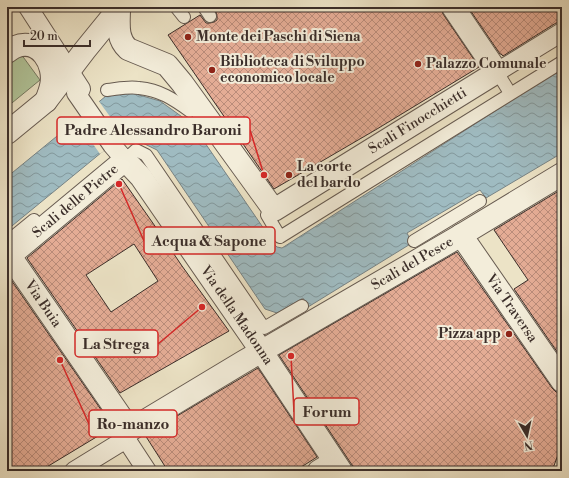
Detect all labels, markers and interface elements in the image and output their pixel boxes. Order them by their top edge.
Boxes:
scale bar [24,22,90,48]
place label: Monte dei Paschi di Siena [196,28,361,46]
text: 20 m [30,29,58,44]
marker: Monte dei Paschi di Siena [183,32,193,42]
place label: Biblioteca di Sviluppo economico locale [220,53,365,87]
place label: Palazzo Comunale [426,55,547,73]
marker: Palazzo Comunale [413,59,423,69]
marker: Biblioteca di Sviluppo economico locale [207,65,217,75]
street label: Scali Finocchietti [365,84,471,158]
callout: Padre Alessandro Baroni [57,117,250,144]
text: Padre Alessandro Baroni [64,121,242,140]
place label: La corte del bardo [297,158,361,192]
street label: Scali delle Pietre [29,160,122,242]
marker: La corte del bardo [284,170,294,180]
callout: Acqua & Sapone [144,227,275,254]
text: Acqua & Sapone [150,232,267,251]
street label: Scali del Pesce [368,233,457,295]
street label: Via della Madonna [196,262,278,369]
street label: Via Traversa [481,270,542,347]
street label: Via Buia [20,276,66,332]
place label: Pizza app [438,325,501,343]
marker: Pizza app [504,329,514,339]
callout: La Strega [75,330,158,357]
text: La Strega [82,335,150,354]
callout: Forum [294,398,359,425]
text: Forum [303,403,352,422]
callout: Ro-manzo [89,410,177,437]
text: Ro-manzo [97,415,169,434]
north arrow [507,416,547,456]
text: N [523,437,534,453]

